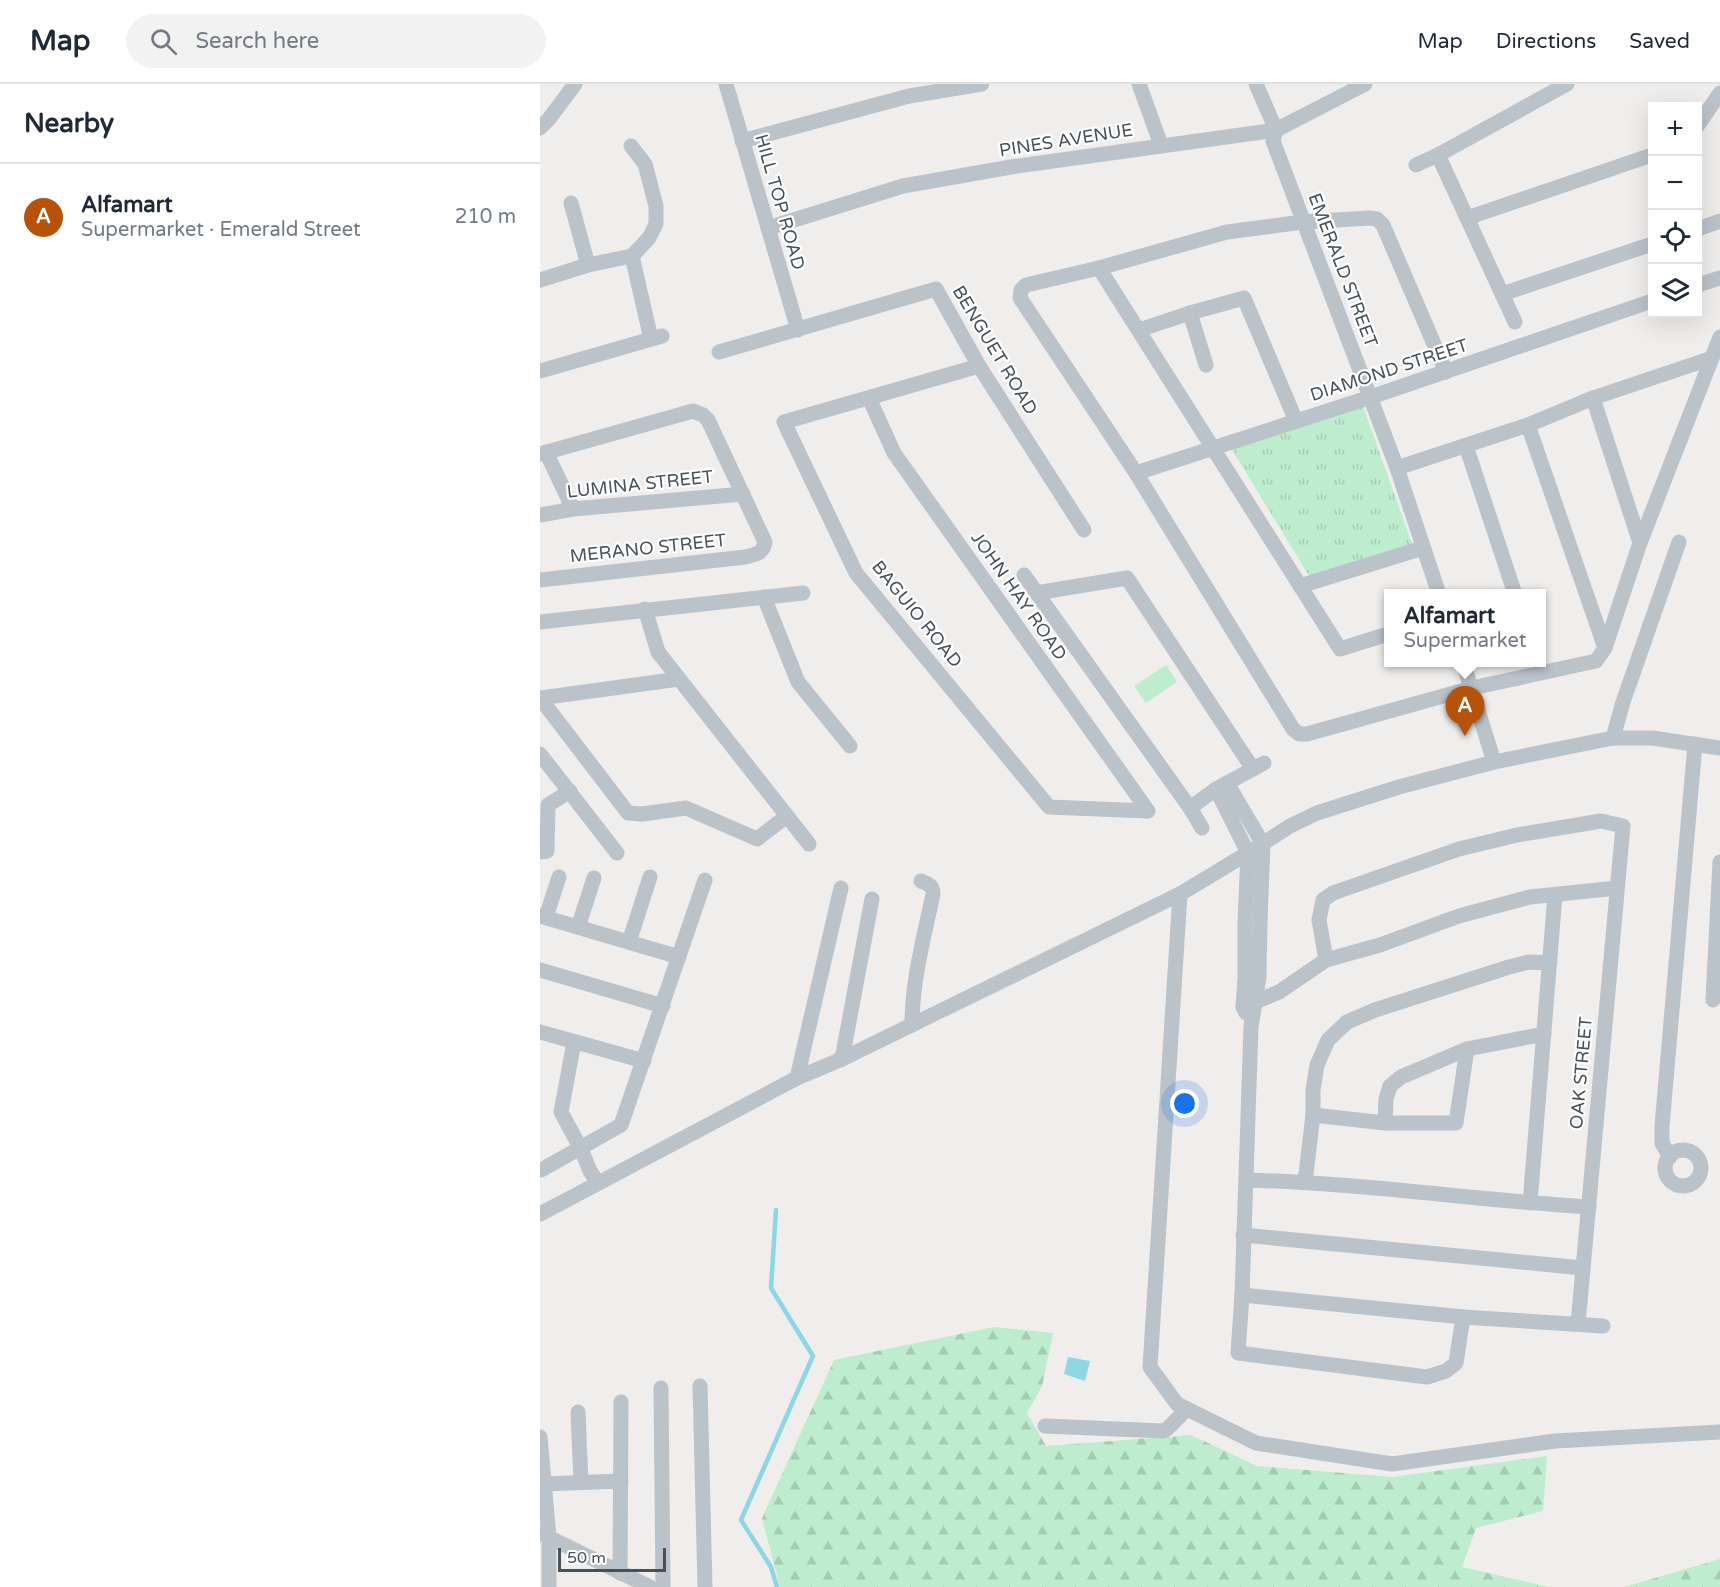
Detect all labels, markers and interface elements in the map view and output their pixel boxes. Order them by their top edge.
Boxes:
search box [126,14,546,68]
text: Map [30,24,90,58]
icon: search [147,25,180,58]
text: Search here [195,28,319,54]
text: Map [1417,29,1463,54]
text: Directions [1496,29,1596,54]
text: Saved [1629,29,1690,54]
map controls [1648,102,1702,318]
button: + [1648,102,1702,156]
text: Nearby [24,108,114,139]
street label: PINES AVENUE [998,119,1134,161]
street label: HILL TOP ROAD [750,132,810,272]
button: − [1648,156,1702,210]
street label: EMERALD STREET [1303,190,1383,350]
text: Alfamart [81,192,173,218]
text: A [36,205,51,229]
text: 210 m [455,205,516,229]
button: locate [1648,210,1702,264]
text: Supermarket · Emerald Street [81,218,361,242]
button: layers [1648,264,1702,318]
street label: BENGUET ROAD [948,281,1042,419]
street label: DIAMOND STREET [1307,334,1471,406]
street label: LUMINA STREET [566,465,714,503]
street label: JOHN HAY ROAD [966,527,1072,665]
street label: MERANO STREET [569,529,727,567]
street label: BAGUIO ROAD [867,556,967,672]
popup [1384,589,1546,667]
text: Alfamart [1404,603,1495,629]
text: Supermarket [1404,629,1526,653]
pin: A [1446,686,1484,736]
street label: OAK STREET [1565,1016,1597,1130]
your location [1170,1089,1199,1118]
scale bar [558,1545,666,1572]
text: 50 m [567,1548,606,1568]

